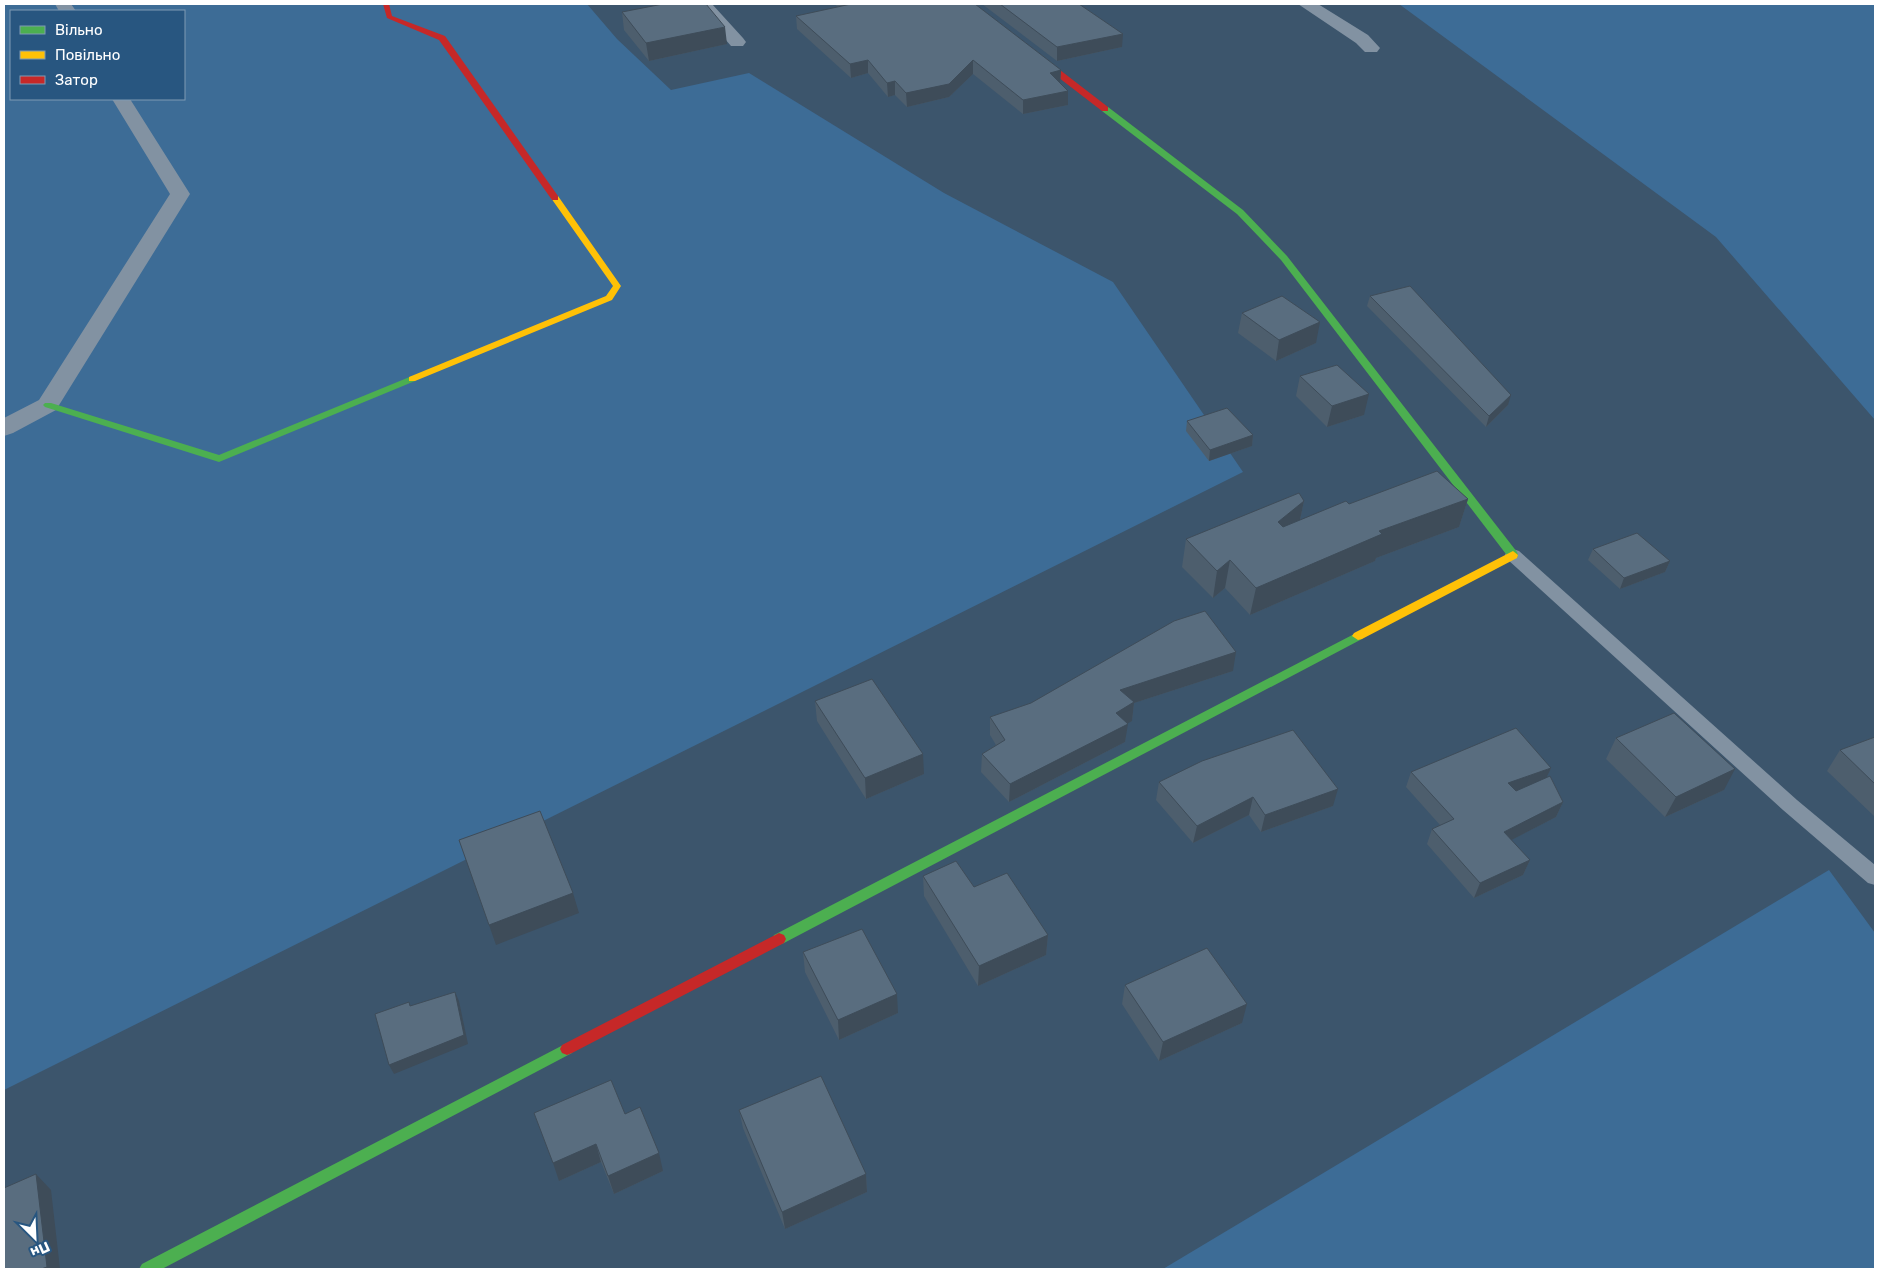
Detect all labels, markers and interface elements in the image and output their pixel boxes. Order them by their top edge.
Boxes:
legend [10,10,185,100]
text: Вільно [55,21,103,39]
text: Повільно [55,46,120,64]
text: Затор [55,71,98,89]
north arrow [10,1213,60,1263]
text: Пн [28,1238,52,1261]

